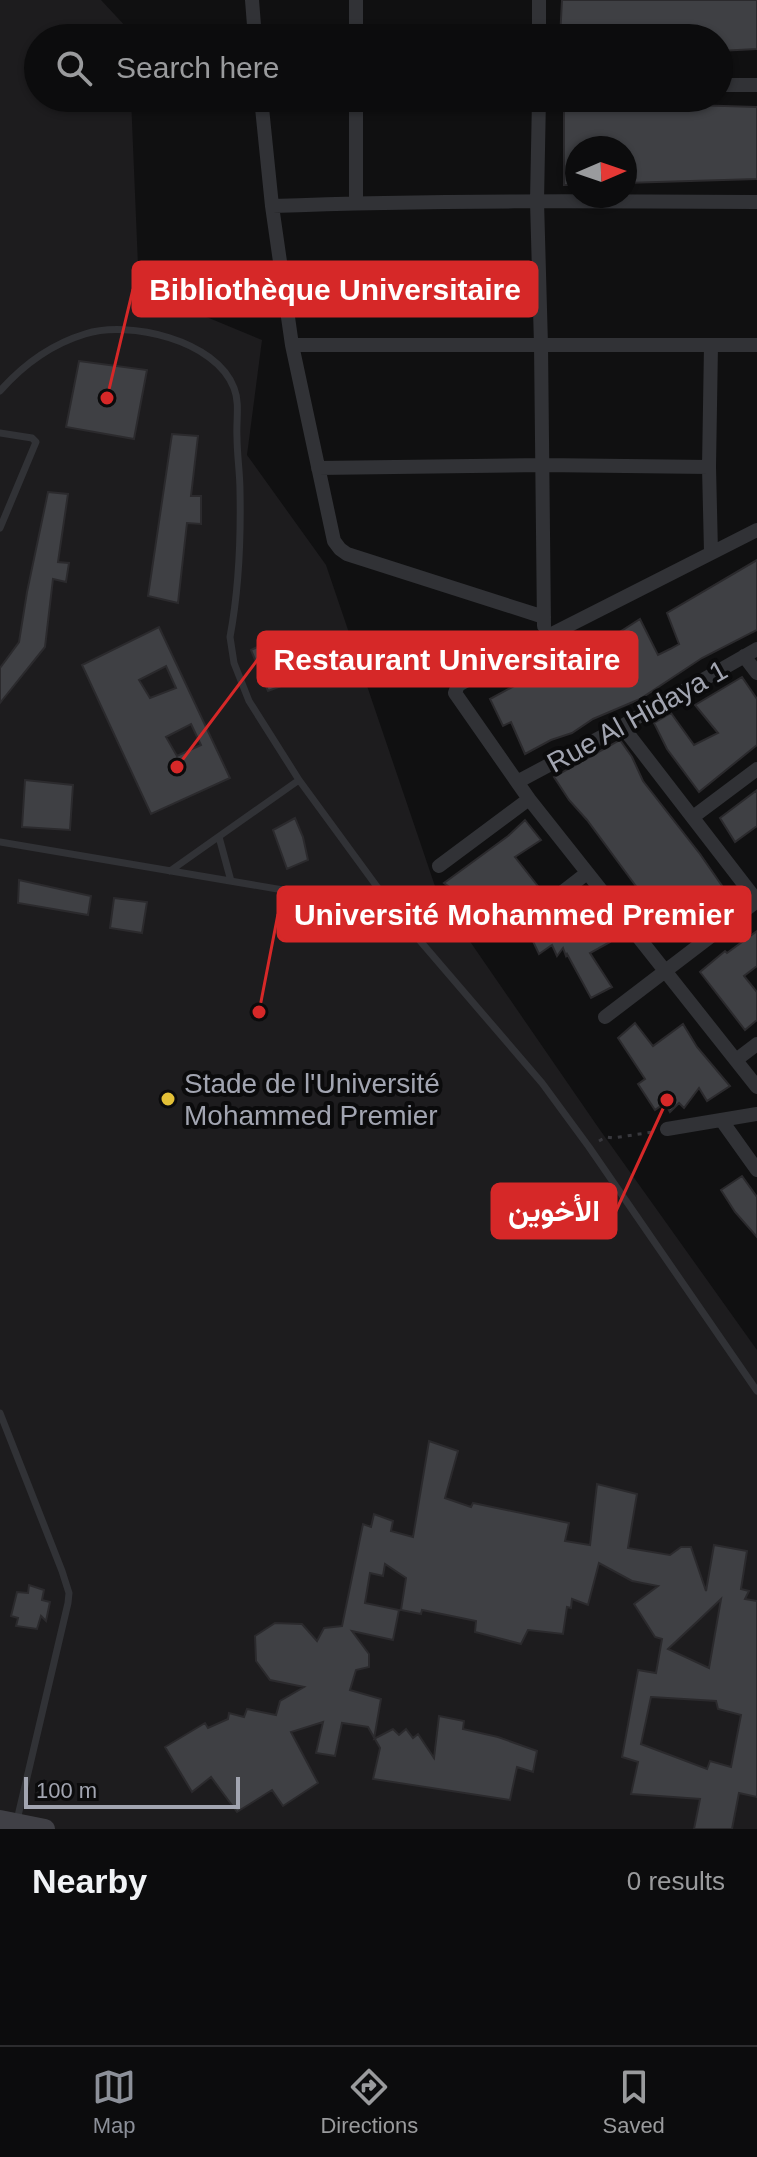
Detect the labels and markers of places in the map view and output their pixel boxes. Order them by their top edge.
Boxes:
callout: Bibliothèque Universitaire [133,262,537,316]
callout: Restaurant Universitaire [258,632,637,686]
callout: Université Mohammed Premier [278,887,750,941]
place label: Stade de l'Université Mohammed Premier [184,1068,440,1131]
marker: Stade de l'Université Mohammed Premier [159,1090,177,1108]
callout: الأخوين [492,1184,616,1238]

